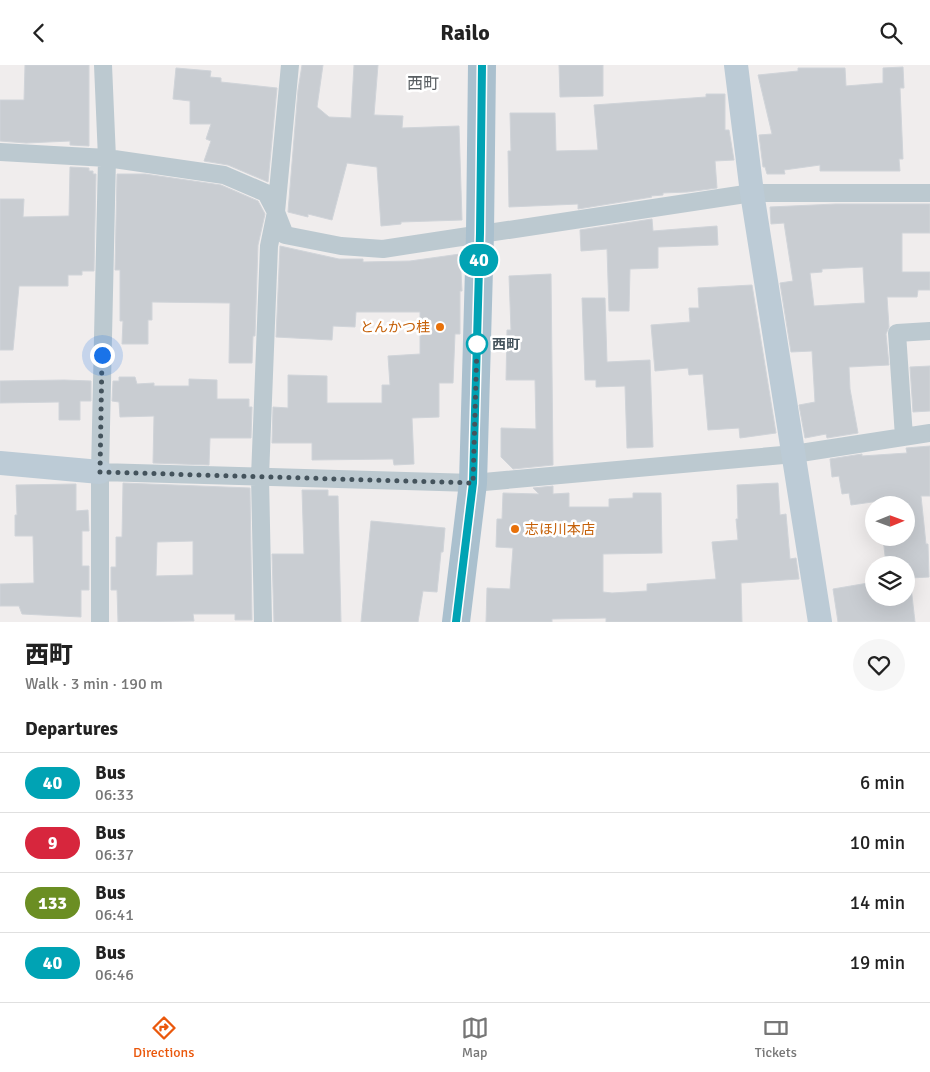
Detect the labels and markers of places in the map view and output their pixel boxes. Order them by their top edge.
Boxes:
place label: とんかつ桂 [360,319,430,336]
marker: とんかつ桂 [434,321,446,333]
marker: 西町 [466,333,488,355]
place label: 西町 [492,336,520,353]
place label: 志ほ川本店 [525,521,595,538]
marker: 志ほ川本店 [509,523,521,535]

